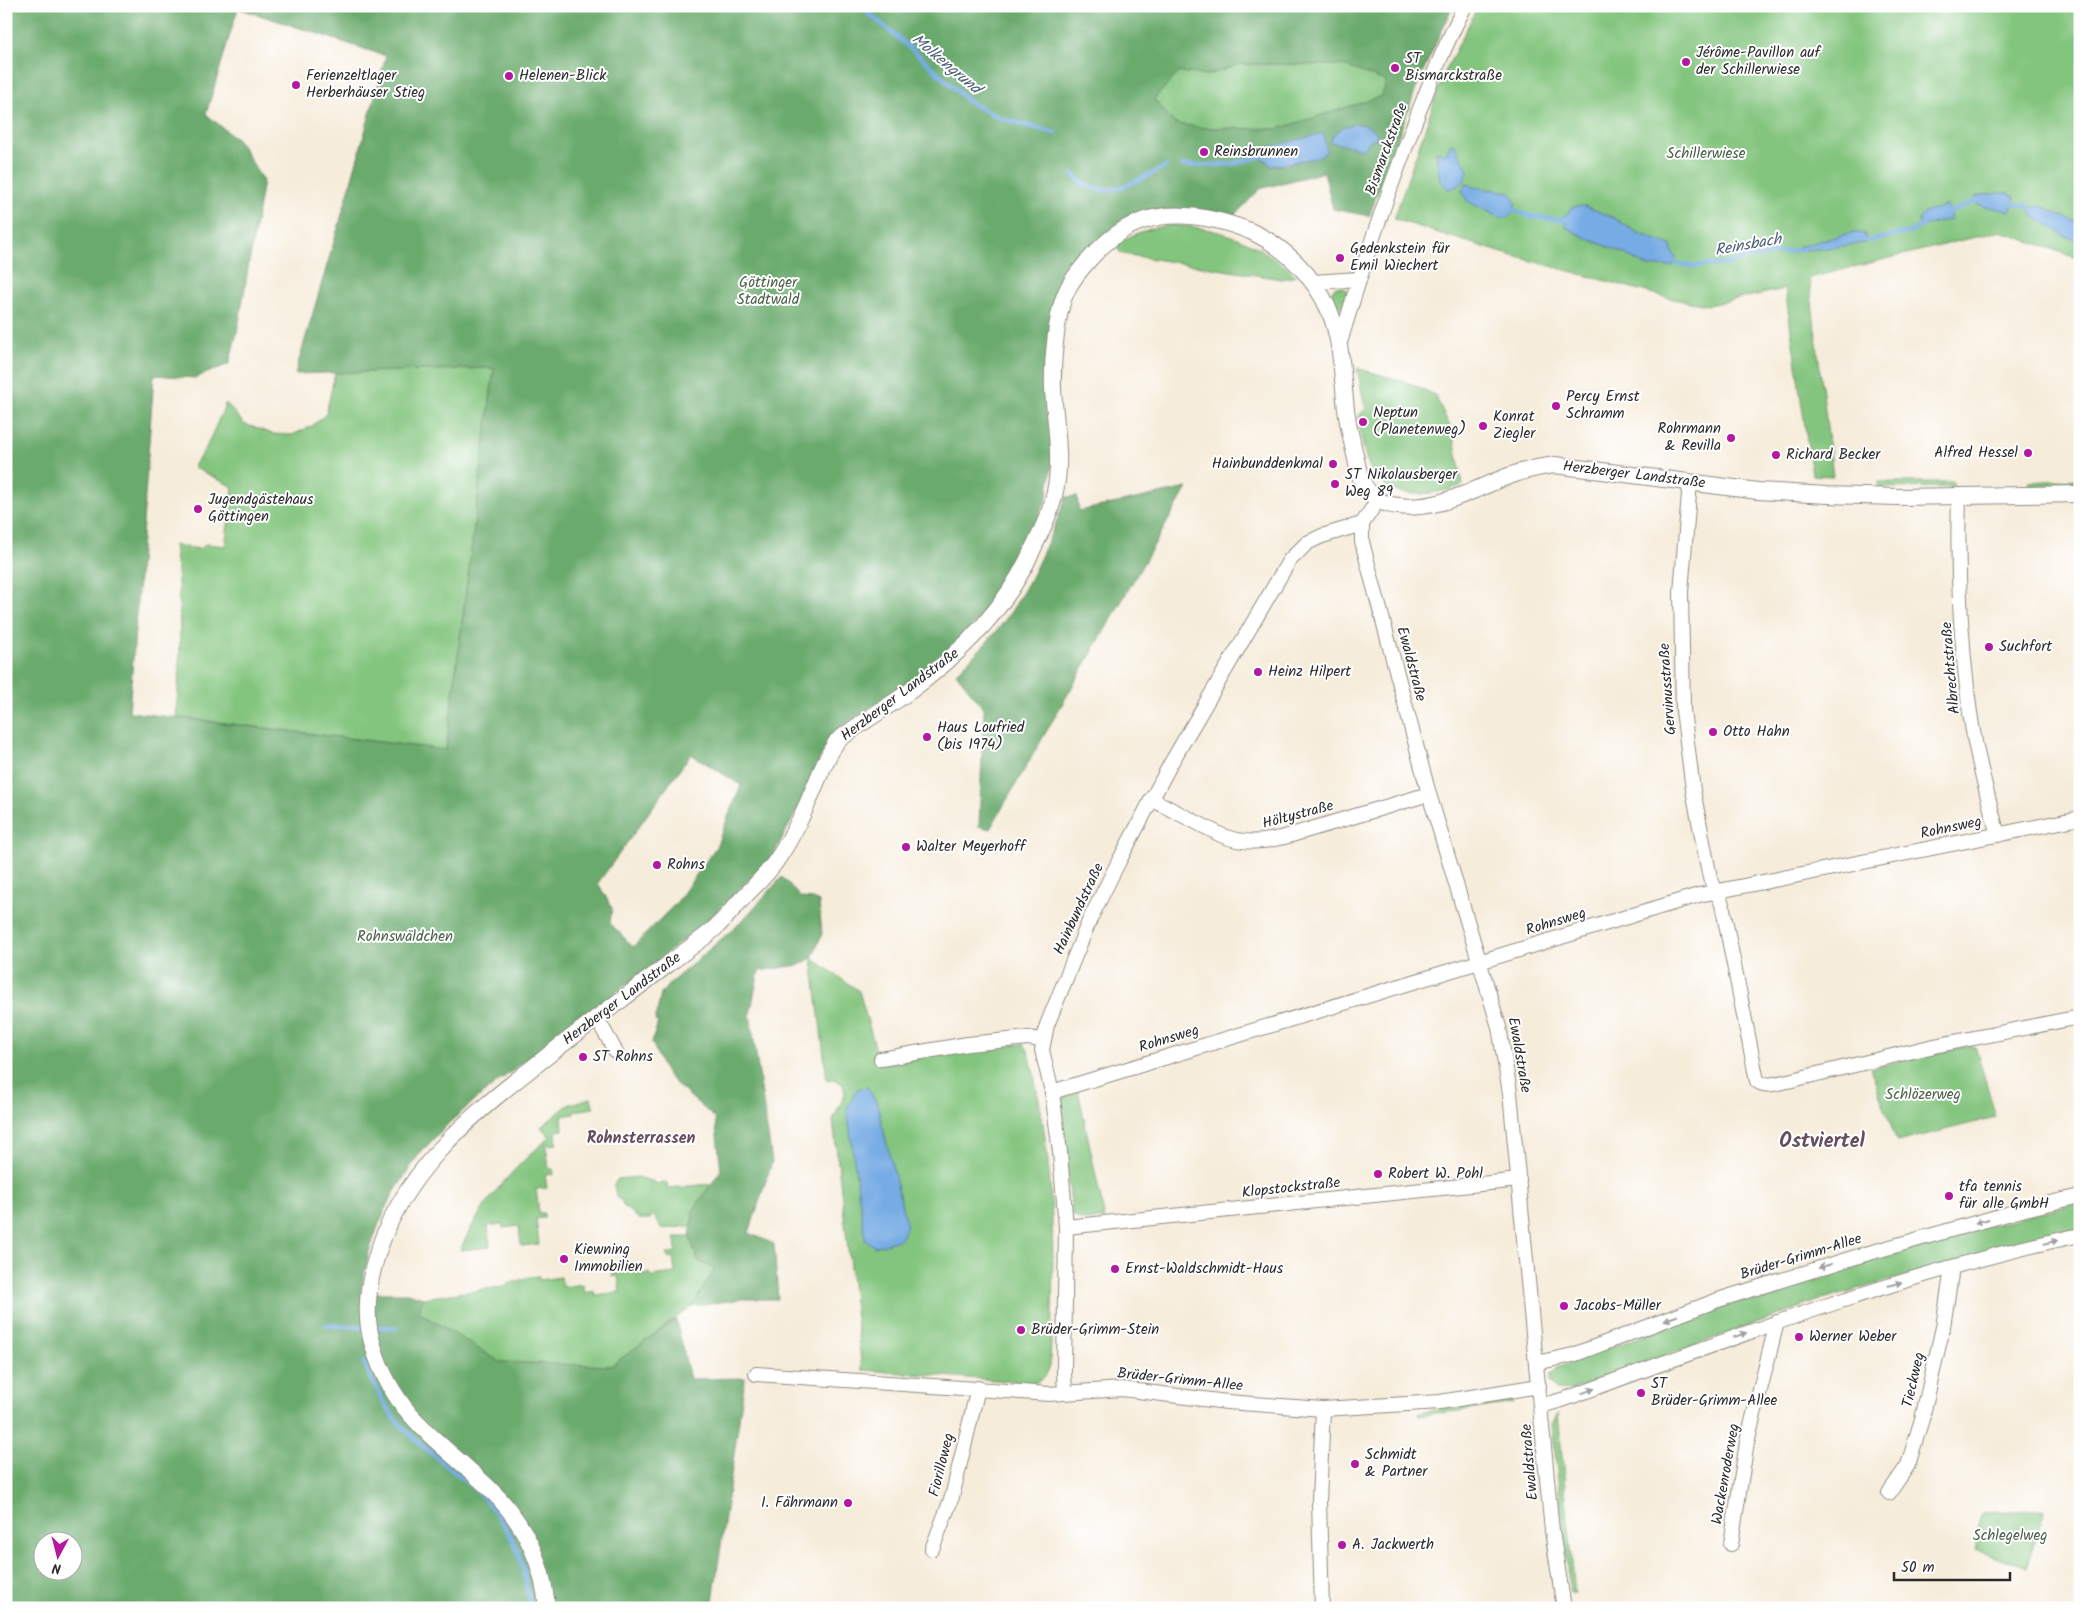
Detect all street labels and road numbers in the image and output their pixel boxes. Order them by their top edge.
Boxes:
street label: Bismarckstraße [1359,99,1415,199]
street label: Herzberger Landstraße [1561,454,1707,496]
street label: Albrechtstraße [1935,621,1967,715]
street label: Ewaldstraße [1389,624,1433,704]
street label: Herzberger Landstraße [836,642,965,748]
street label: Gervinusstraße [1653,642,1683,736]
street label: Höltystraße [1260,794,1337,836]
street label: Rohnsweg [1918,810,1984,846]
street label: Hainbundstraße [1047,859,1111,959]
street label: Rohnsweg [1523,901,1589,943]
street label: Herzberger Landstraße [558,946,687,1052]
street label: Ewaldstraße [1501,1015,1538,1095]
street label: Rohnsweg [1136,1018,1202,1060]
street label: Klopstockstraße [1241,1171,1342,1205]
street label: Brüder-Grimm-Allee [1737,1227,1865,1287]
street label: Tieckweg [1896,1350,1932,1410]
street label: Brüder-Grimm-Allee [1116,1361,1244,1399]
street label: Ewaldstraße [1515,1422,1545,1501]
street label: Wackenroderweg [1705,1422,1747,1526]
street label: Fiorilloweg [923,1431,961,1499]

